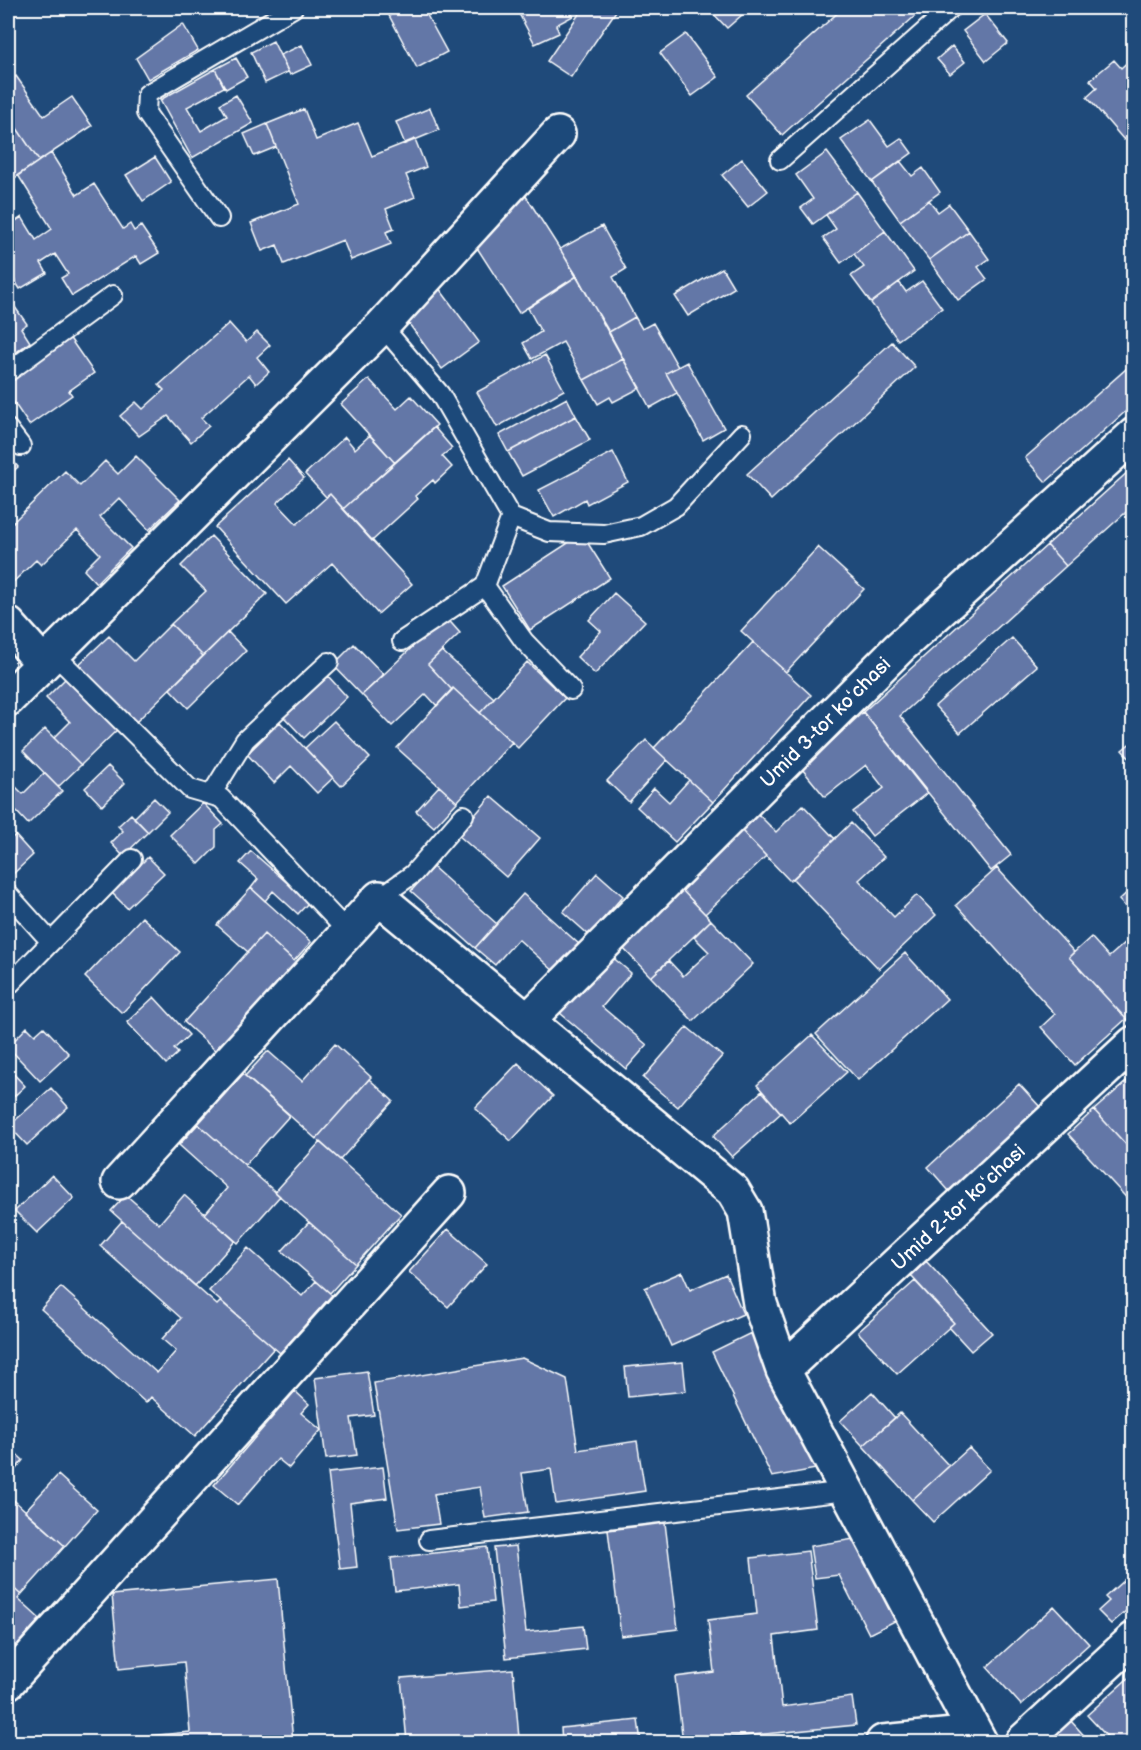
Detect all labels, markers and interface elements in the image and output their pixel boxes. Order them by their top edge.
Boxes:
street label: Umid 3-tor koʻchasi [755,652,896,793]
street label: Umid 2-tor koʻchasi [887,1140,1031,1276]

